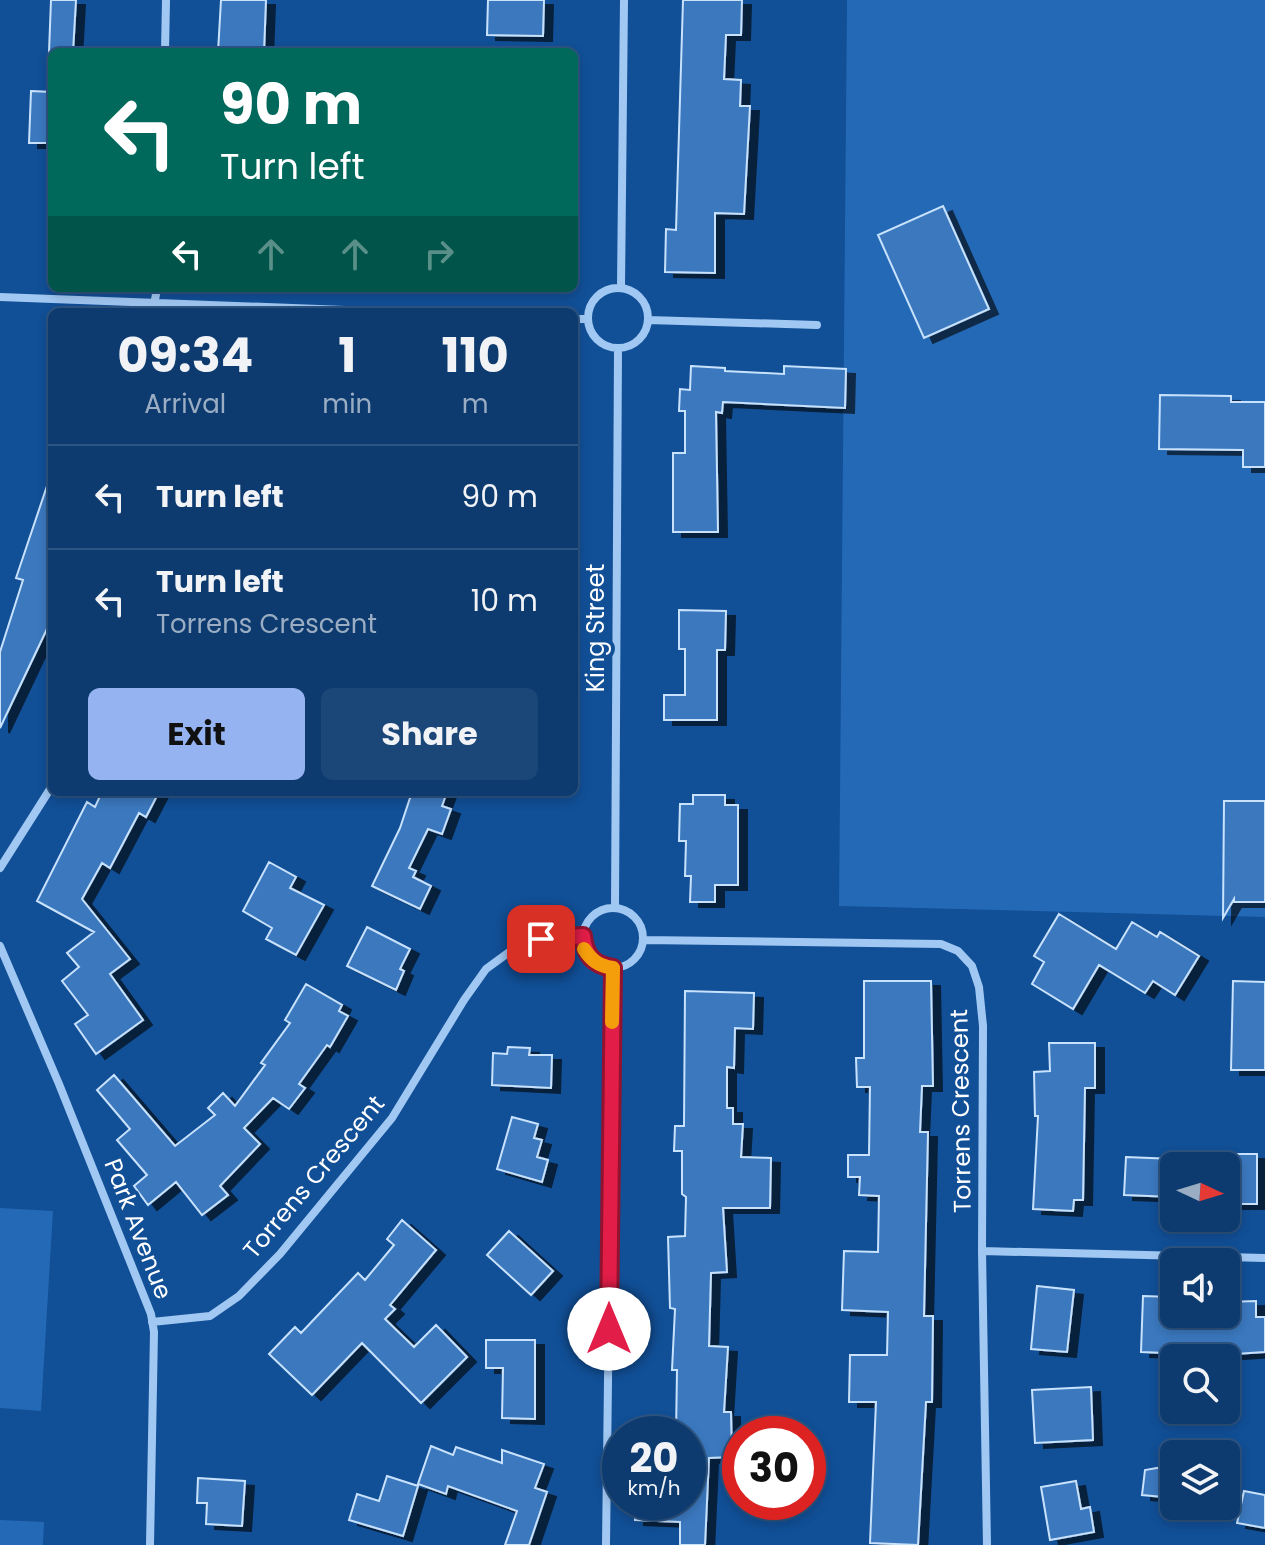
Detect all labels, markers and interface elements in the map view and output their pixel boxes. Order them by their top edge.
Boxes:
text: 90 m [220,65,362,144]
icon: left [88,80,192,184]
text: Turn left [220,141,365,192]
icon: left [165,232,209,276]
icon: ahead [249,232,293,276]
icon: ahead [333,232,377,276]
icon: right [417,232,461,276]
text: 09:34 [117,322,253,389]
text: 1 [338,322,356,389]
text: 110 [441,322,509,389]
text: Arrival [144,386,226,422]
text: min [322,386,372,422]
text: m [462,386,488,422]
icon: left [88,475,132,519]
text: Turn left [156,475,284,518]
text: 90 m [461,475,538,518]
text: Turn left [156,560,284,603]
street label: King Street [579,564,612,692]
icon: left [88,579,132,623]
text: 10 m [471,579,538,622]
text: Torrens Crescent [156,606,377,642]
button: Exit [88,688,305,780]
button: Share [321,688,538,780]
pin [507,905,575,973]
icon: arrive [519,917,563,961]
street label: Torrens Crescent [942,1009,979,1213]
street label: Torrens Crescent [235,1088,392,1265]
north arrow [1160,1152,1240,1232]
map controls [1160,1152,1240,1520]
street label: Park Avenue [97,1154,180,1304]
button: sound [1160,1248,1240,1328]
position arrow [567,1287,651,1371]
button: search [1160,1344,1240,1424]
speed limit sign: 30 [722,1416,826,1520]
text: 20 [630,1430,678,1486]
button: layers [1160,1440,1240,1520]
text: km/h [627,1474,681,1502]

